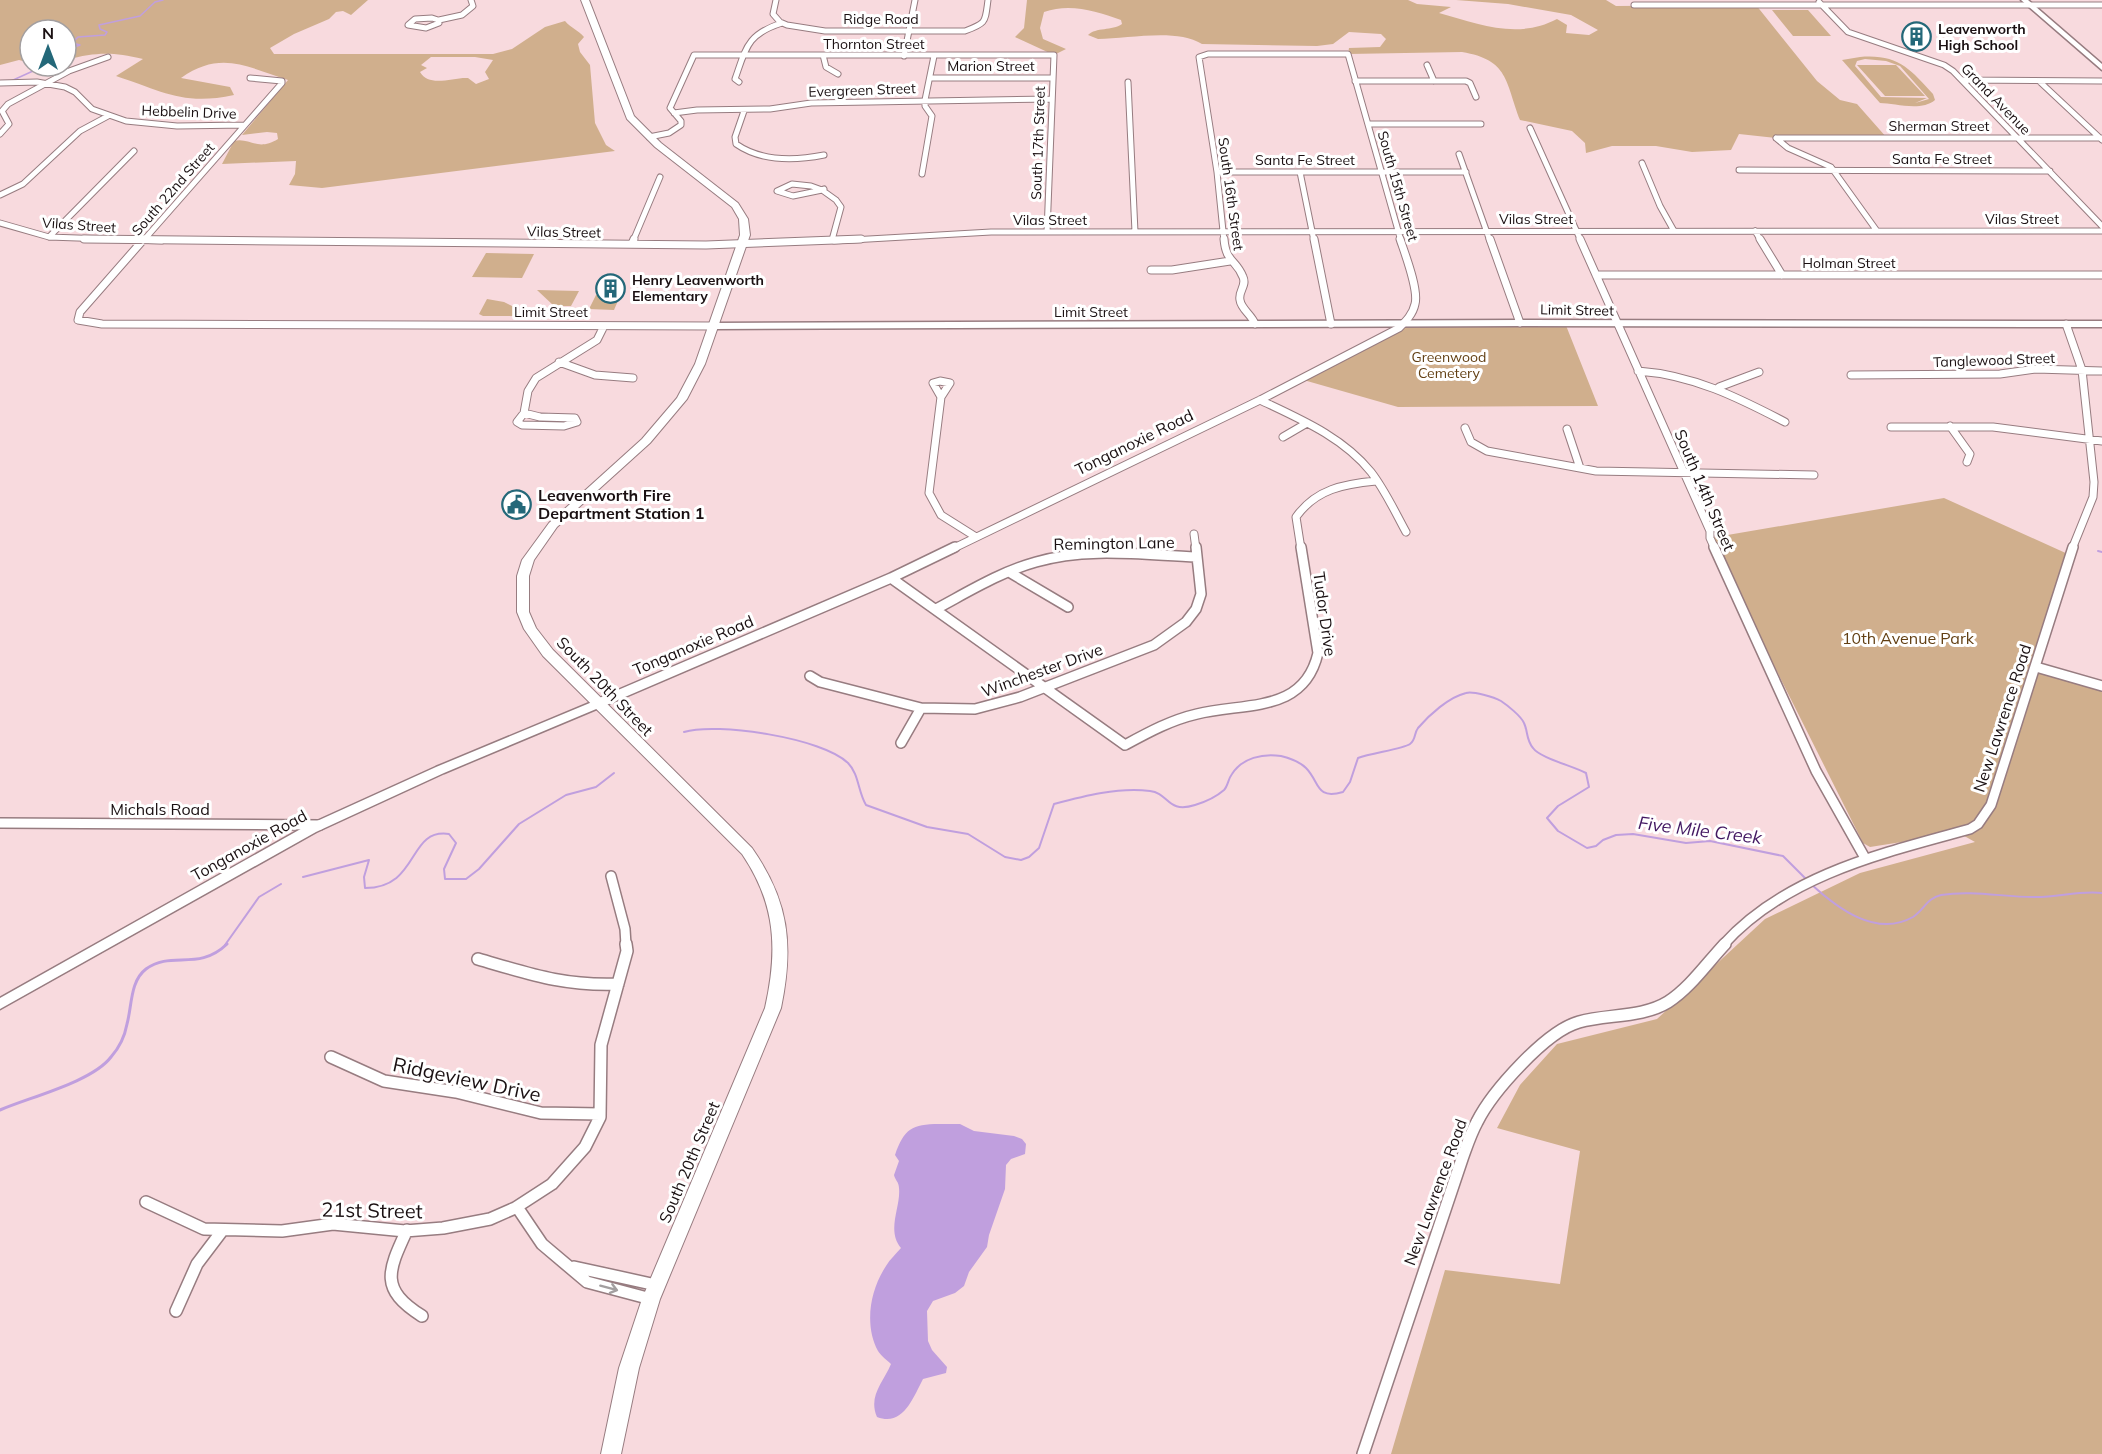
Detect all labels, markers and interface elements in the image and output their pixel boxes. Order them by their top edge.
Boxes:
street label: Ridge Road [843,10,919,28]
north arrow [18,18,78,78]
place label: Leavenworth High School [1938,20,2026,54]
building icon: Leavenworth High School [1901,21,1933,53]
text: N [42,23,54,43]
street label: Thornton Street [823,35,925,53]
street label: Marion Street [947,57,1035,75]
street label: Grand Avenue [1957,59,2035,139]
street label: Evergreen Street [808,79,916,101]
street label: South 17th Street [1027,86,1049,200]
street label: Hebbelin Drive [141,101,237,123]
street label: Sherman Street [1889,117,1990,135]
street label: South 15th Street [1374,129,1422,243]
street label: South 16th Street [1214,136,1248,252]
street label: South 22nd Street [128,139,218,239]
street label: Santa Fe Street [1892,150,1992,168]
street label: Santa Fe Street [1255,151,1355,169]
street label: Vilas Street [1499,210,1573,228]
street label: Vilas Street [1985,210,2059,228]
street label: Vilas Street [1013,211,1087,229]
street label: Vilas Street [41,213,117,237]
street label: Vilas Street [527,222,601,242]
street label: Holman Street [1802,254,1896,272]
place label: Henry Leavenworth Elementary [632,271,764,305]
building icon: Henry Leavenworth Elementary [595,272,627,304]
street label: Limit Street [1540,300,1614,320]
street label: Limit Street [514,303,588,321]
street label: Limit Street [1054,303,1128,321]
park label: Greenwood Cemetery [1411,348,1487,382]
street label: Tanglewood Street [1933,349,2055,371]
street label: Tonganoxie Road [1072,405,1196,479]
street label: South 14th Street [1670,426,1740,554]
place label: Leavenworth Fire Department Station 1 [538,485,704,523]
public building icon: Leavenworth Fire Department Station 1 [501,488,533,520]
street label: Remington Lane [1053,532,1175,554]
street label: Tudor Drive [1309,570,1341,658]
street label: Tonganoxie Road [630,611,756,679]
park label: 10th Avenue Park [1842,628,1975,648]
street label: South 20th Street [553,632,658,740]
street label: Winchester Drive [979,639,1105,701]
street label: New Lawrence Road [1969,641,2035,795]
street label: Michals Road [110,799,210,819]
street label: Tonganoxie Road [188,805,310,885]
water label: Five Mile Creek [1637,811,1764,849]
street label: Ridgeview Drive [391,1051,543,1107]
street label: South 20th Street [654,1098,724,1226]
street label: New Lawrence Road [1399,1116,1471,1268]
street label: 21st Street [321,1197,423,1223]
one-way arrow [599,1282,618,1294]

